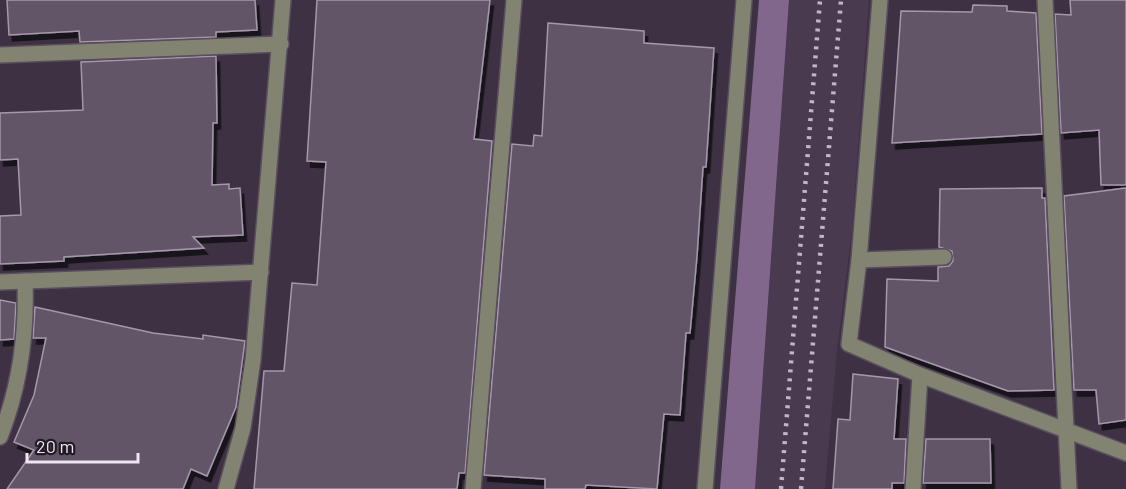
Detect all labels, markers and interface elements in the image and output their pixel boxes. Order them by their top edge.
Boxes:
scale bar [27,426,138,464]
text: 20 m [36,435,74,457]

